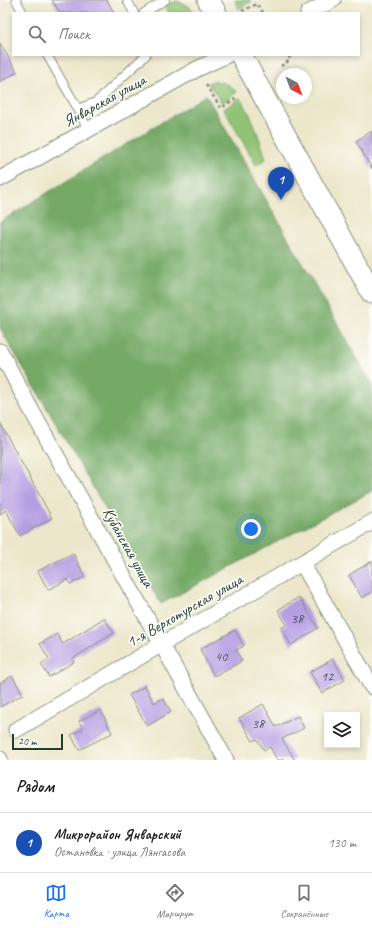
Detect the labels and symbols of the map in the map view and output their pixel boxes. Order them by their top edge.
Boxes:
north arrow [276,68,312,104]
street label: Январская улица [60,69,150,132]
pin: 1 [268,167,294,200]
street label: Кубанская улица [98,504,159,592]
your location [241,519,261,539]
street label: 1-я Верхотурская улица [123,569,247,652]
house number: 38 [291,610,305,627]
house number: 40 [215,648,229,665]
house number: 12 [321,668,335,685]
house number: 38 [252,715,266,732]
scale bar [12,732,63,751]

